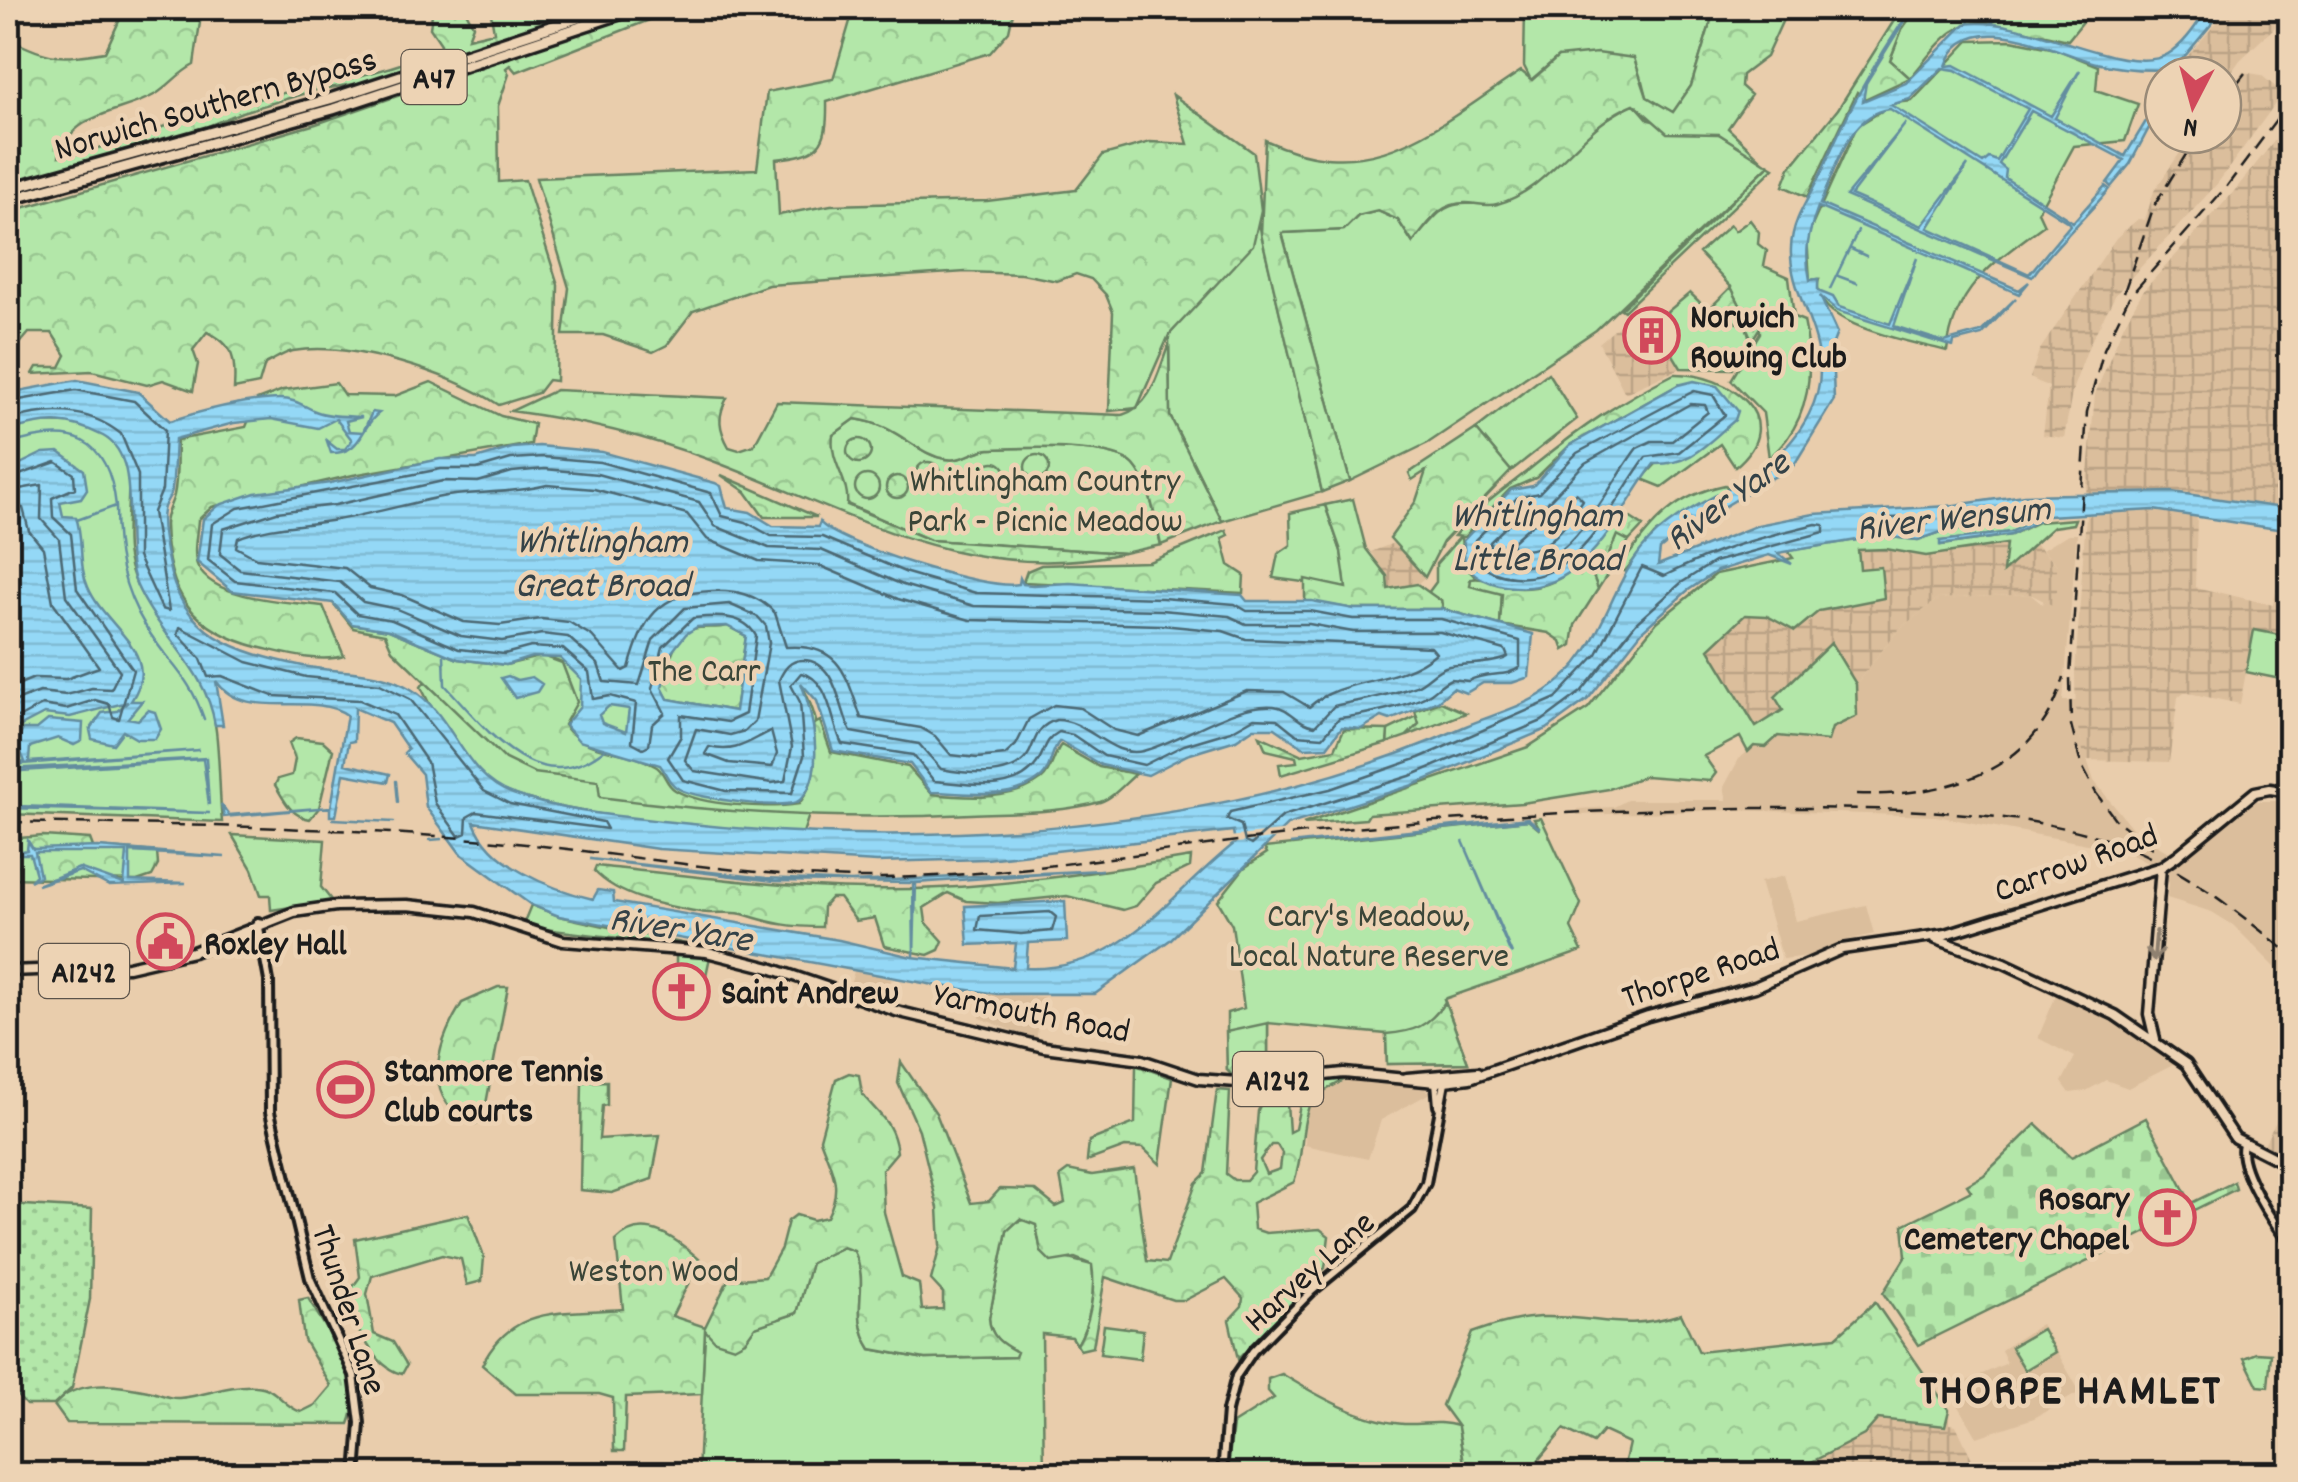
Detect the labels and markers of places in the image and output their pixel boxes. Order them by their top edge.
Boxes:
place label: Norwich Rowing Club [1690,295,1847,385]
building icon: Norwich Rowing Club [1621,305,1681,365]
public building icon: Roxley Hall [135,912,195,972]
place label: Roxley Hall [204,922,347,972]
church icon: Saint Andrew [652,961,712,1021]
place label: Saint Andrew [721,971,899,1021]
place label: Stanmore Tennis Club courts [384,1049,604,1139]
sports icon: Stanmore Tennis Club courts [315,1059,375,1119]
place label: Rosary Cemetery Chapel [1904,1177,2131,1267]
church icon: Rosary Cemetery Chapel [2138,1187,2198,1247]

